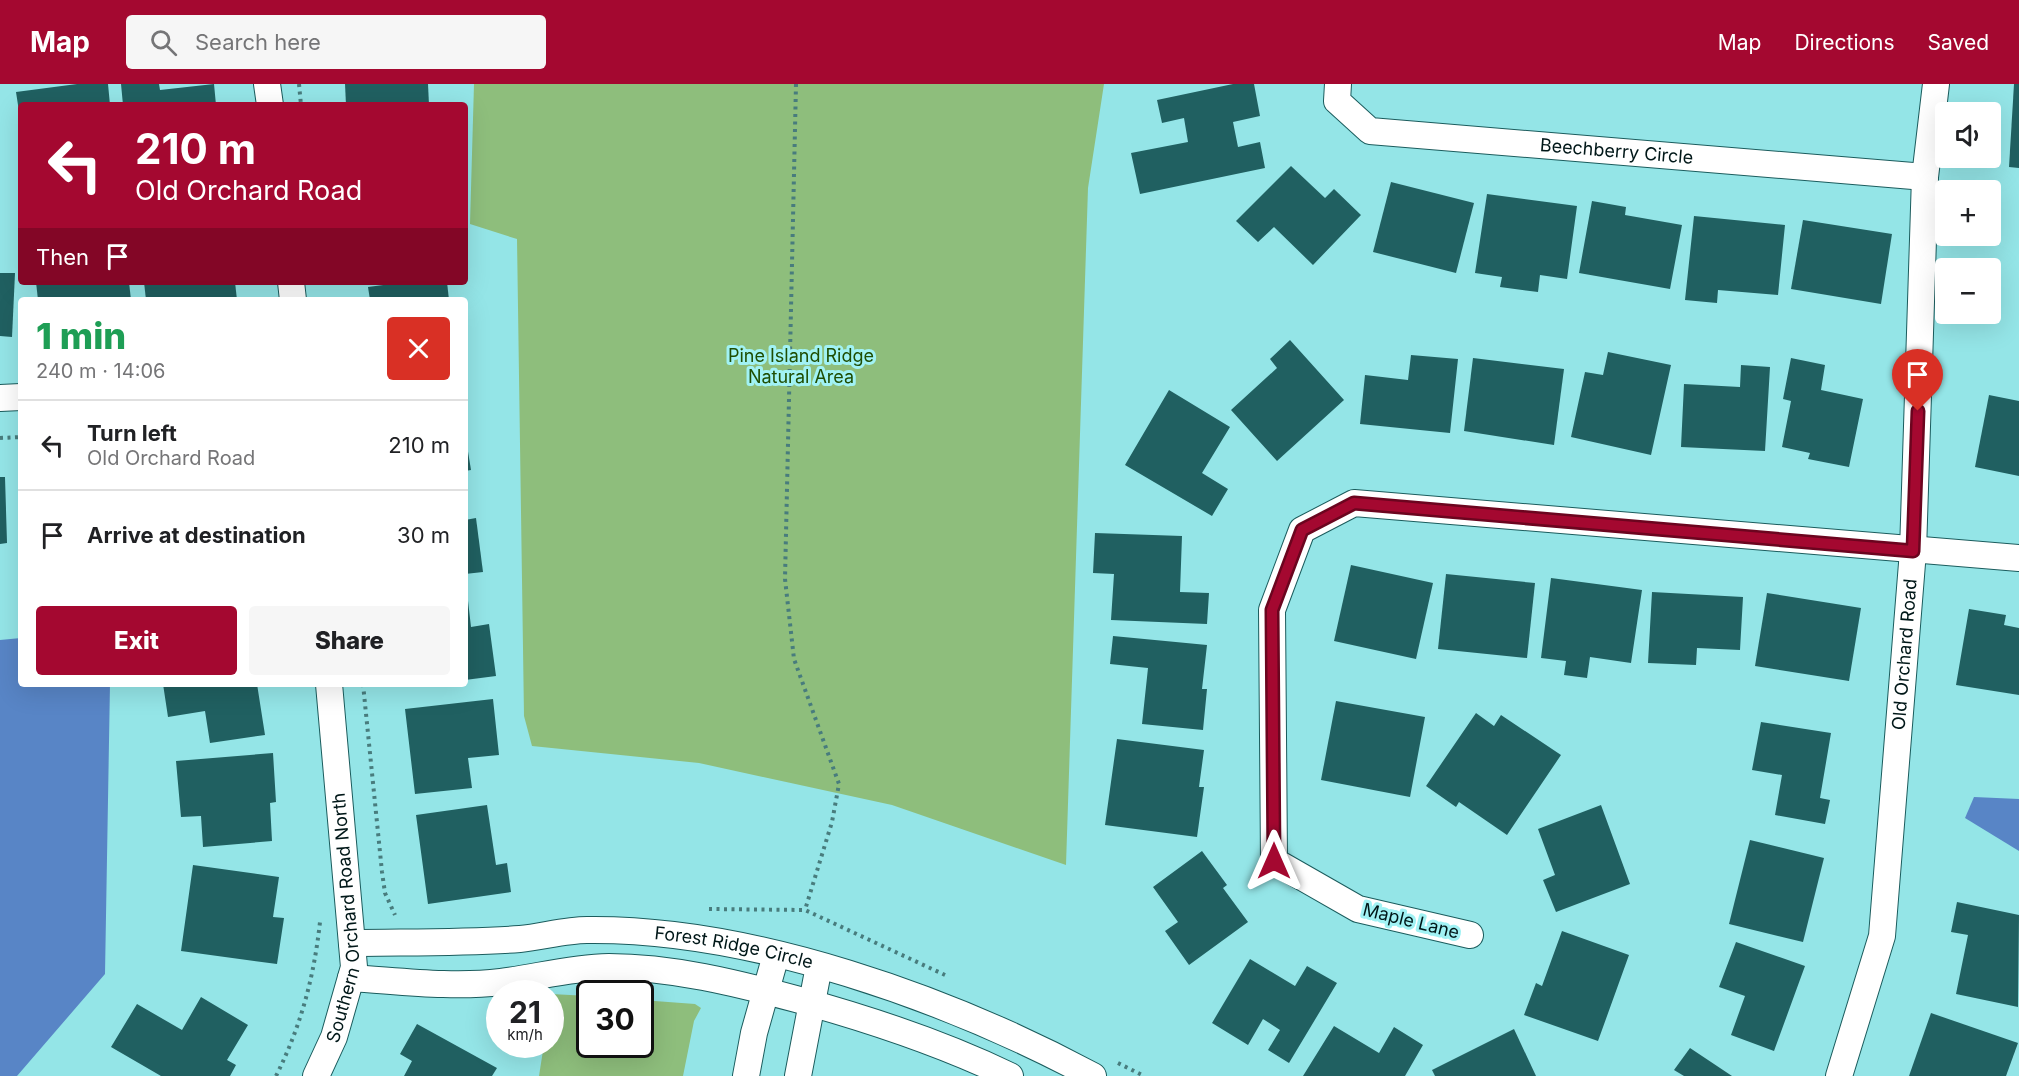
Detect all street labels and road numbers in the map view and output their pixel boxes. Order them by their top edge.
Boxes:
street label: Beechberry Circle [1539,134,1694,168]
street label: Old Orchard Road [1888,578,1921,731]
street label: Southern Orchard Road North [322,792,364,1045]
street label: Maple Lane [1361,898,1462,943]
street label: Forest Ridge Circle [654,922,815,973]

